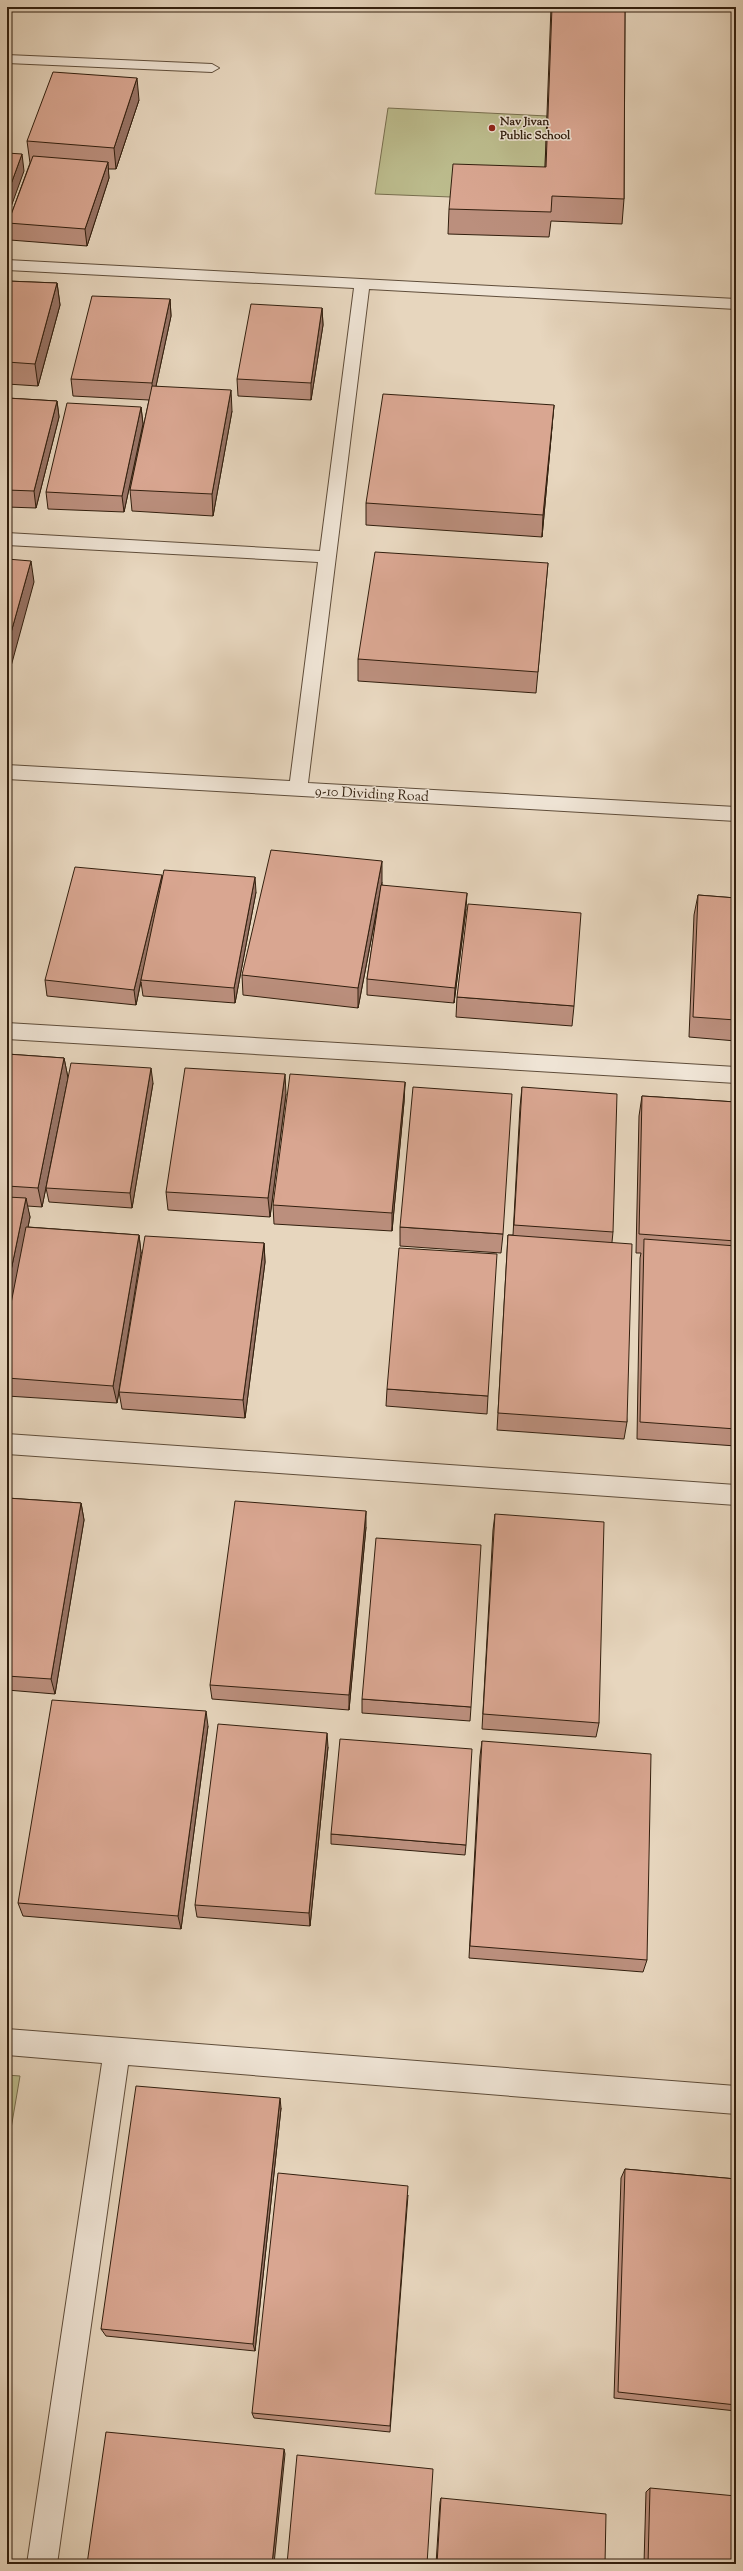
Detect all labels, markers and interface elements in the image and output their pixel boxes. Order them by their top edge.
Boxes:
place label: Nav Jivan Public School [499,113,571,145]
marker: Nav Jivan Public School [487,123,497,133]
street label: 9-10 Dividing Road [314,782,429,808]

